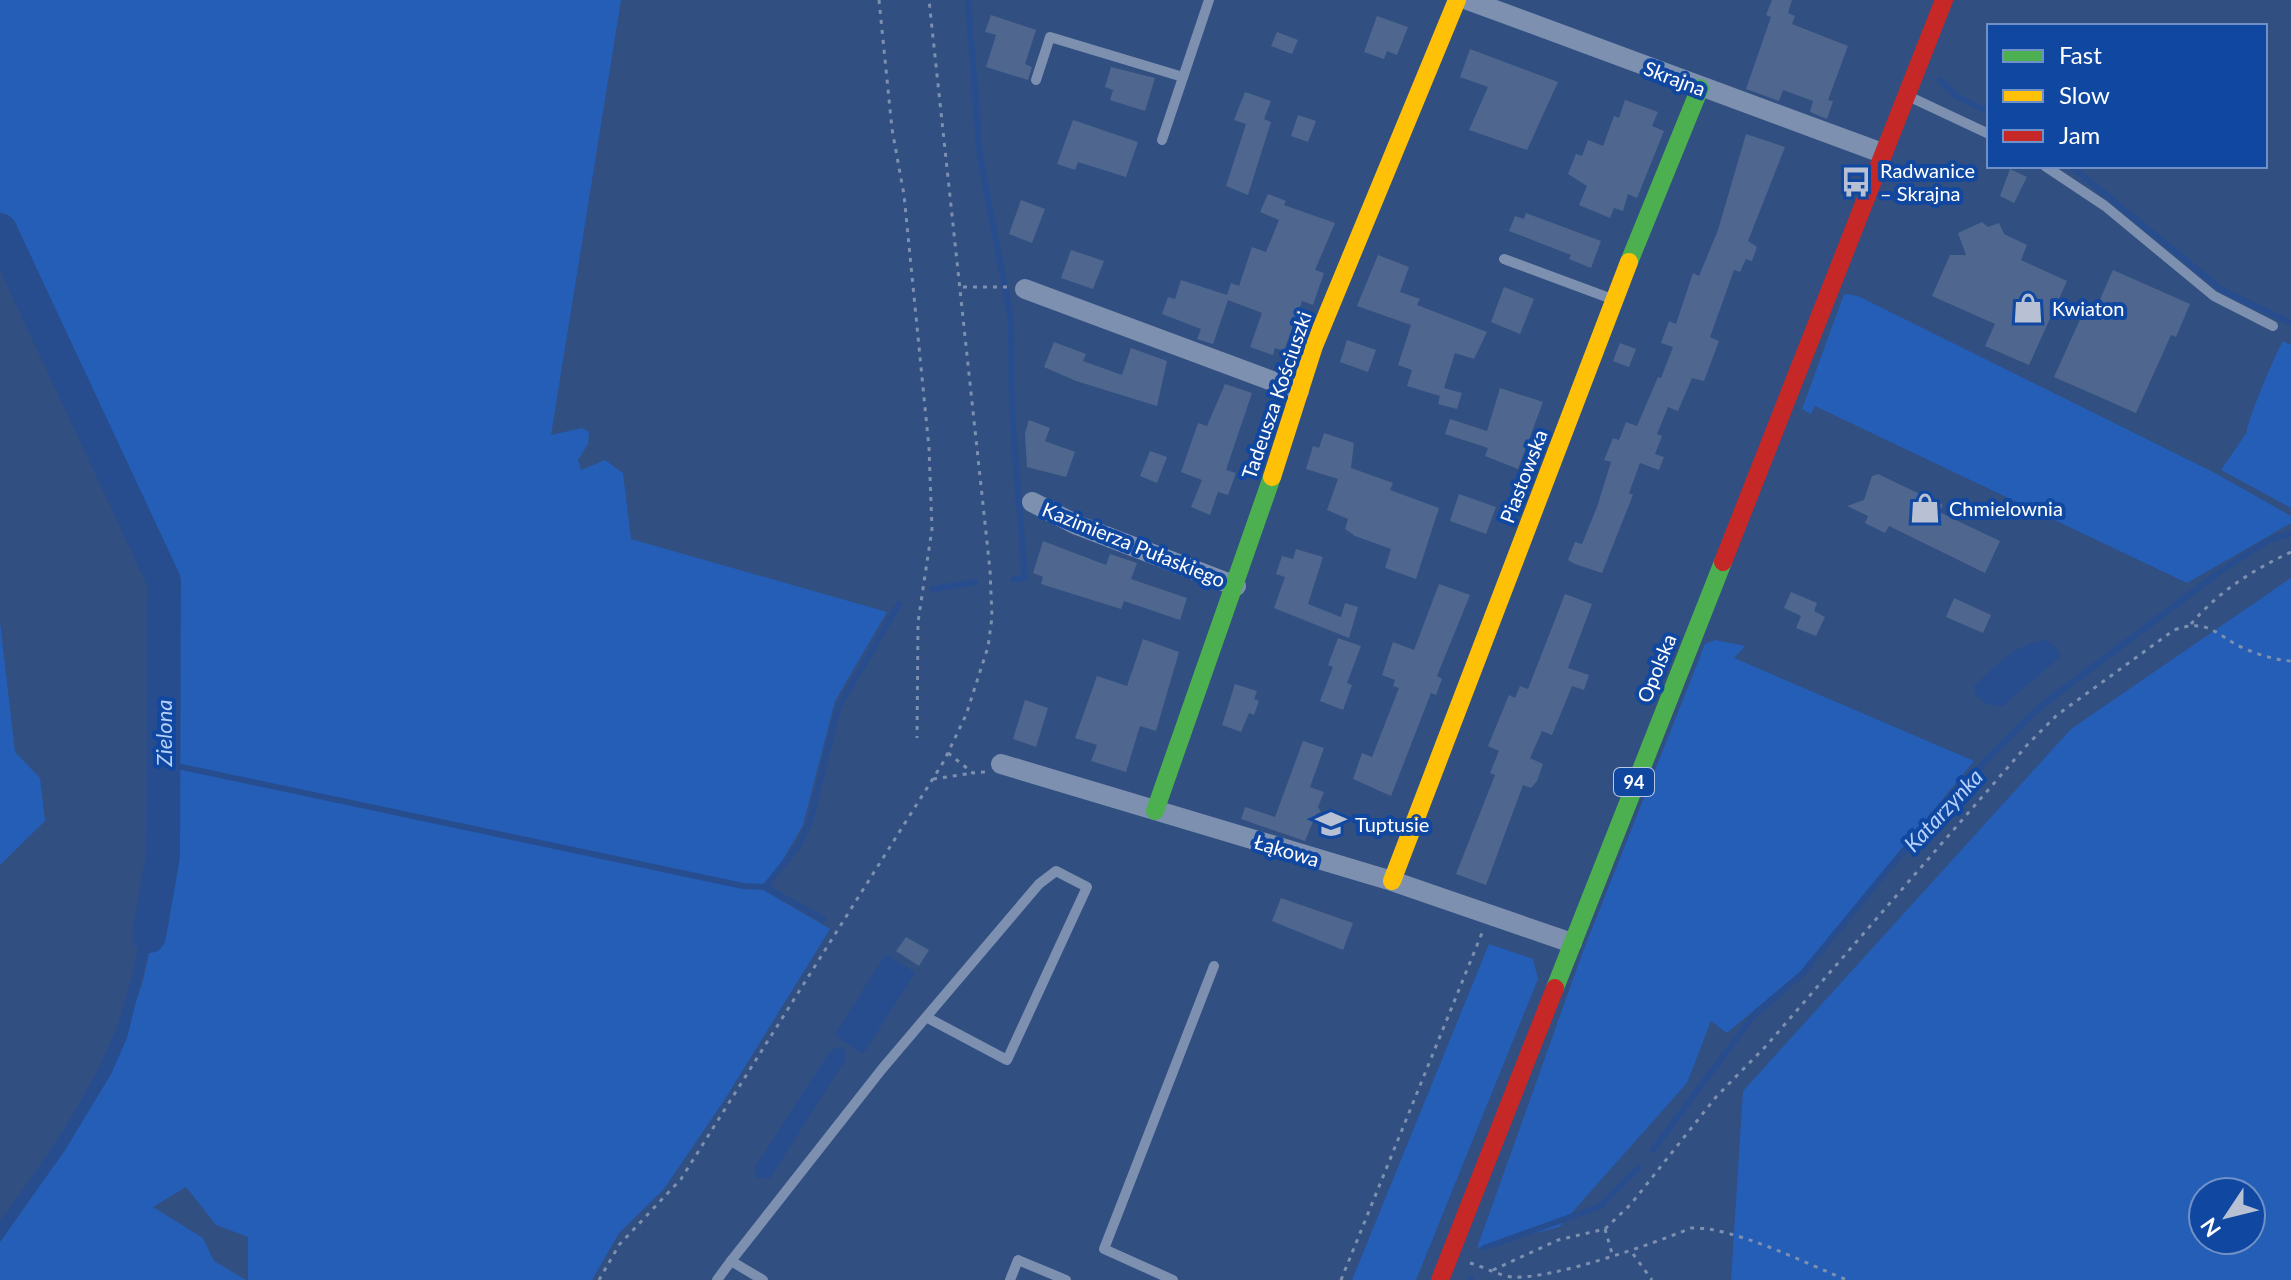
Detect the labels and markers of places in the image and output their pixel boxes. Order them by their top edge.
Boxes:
place label: Radwanice – Skrajna [1880,158,1975,205]
bus stop icon: Radwanice – Skrajna [1839,165,1873,199]
shop icon: Kwiaton [2011,291,2045,325]
place label: Kwiaton [2052,296,2124,320]
shop icon: Chmielownia [1908,491,1942,525]
place label: Chmielownia [1949,496,2063,520]
school or university icon: Tuptusie [1314,807,1348,841]
place label: Tuptusie [1355,812,1429,836]

